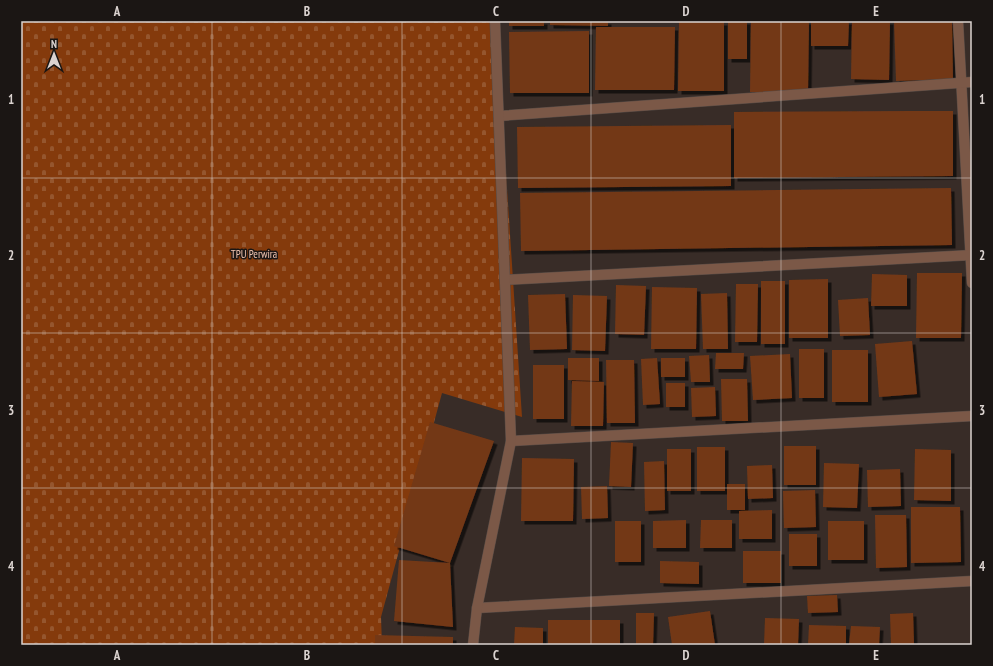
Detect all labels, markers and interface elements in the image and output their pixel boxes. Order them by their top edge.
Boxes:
text: A [113,3,121,20]
text: B [304,3,310,20]
text: C [493,3,499,20]
text: D [683,3,690,20]
text: E [873,3,879,20]
north arrow [34,34,74,74]
text: N [51,37,57,51]
text: 1 [8,91,14,108]
text: 1 [979,91,985,108]
text: 2 [8,247,14,264]
park label: TPU Perwira [231,247,277,261]
text: 2 [979,247,985,264]
text: 3 [8,402,14,419]
text: 3 [979,402,985,419]
text: 4 [8,558,15,575]
text: 4 [979,558,986,575]
text: A [113,647,121,664]
text: B [304,647,310,664]
text: C [493,647,499,664]
text: D [683,647,690,664]
text: E [873,647,879,664]

